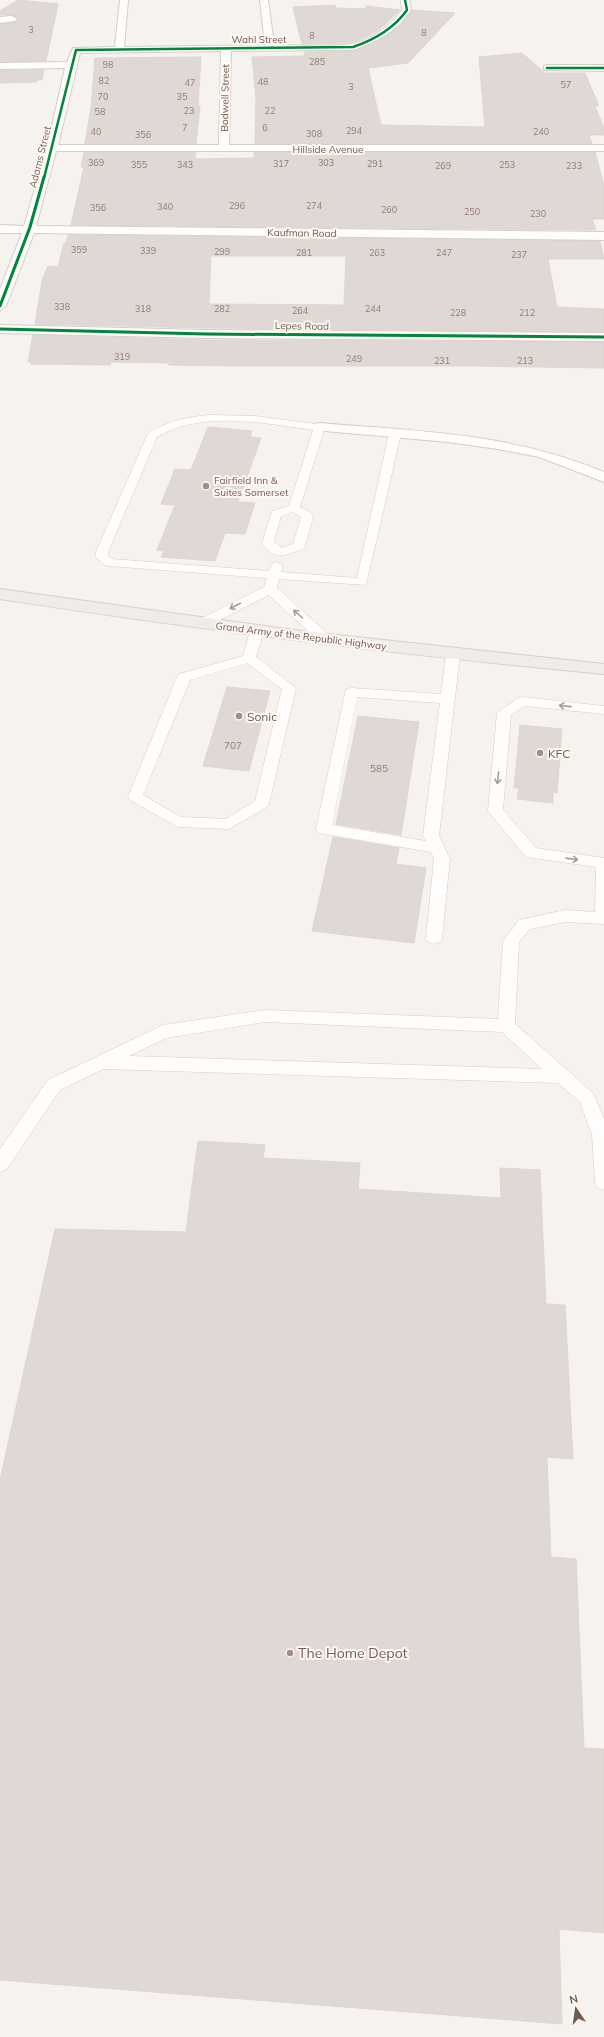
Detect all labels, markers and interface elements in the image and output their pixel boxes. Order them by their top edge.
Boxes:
house number: 3 [28,24,34,35]
house number: 8 [421,27,427,38]
house number: 8 [309,30,315,41]
street label: Wahl Street [231,33,287,46]
house number: 285 [309,56,326,67]
house number: 98 [103,59,113,70]
street label: Bodwell Street [218,64,232,132]
house number: 82 [99,75,109,86]
house number: 48 [258,76,268,87]
house number: 47 [185,77,195,88]
house number: 57 [561,79,571,90]
house number: 3 [348,81,354,92]
house number: 70 [98,91,108,102]
house number: 35 [177,91,188,102]
house number: 23 [184,105,194,116]
house number: 22 [265,105,275,116]
house number: 58 [95,106,105,117]
house number: 7 [182,122,188,133]
house number: 6 [262,122,268,133]
street label: Adams Street [26,124,54,189]
house number: 294 [346,125,363,136]
house number: 40 [91,126,101,137]
house number: 240 [533,126,549,137]
house number: 308 [306,128,322,139]
house number: 356 [135,129,151,140]
street label: Hillside Avenue [292,143,364,156]
house number: 369 [88,157,104,168]
house number: 303 [318,157,334,168]
house number: 317 [273,158,289,169]
house number: 291 [367,158,383,169]
house number: 355 [131,159,148,170]
house number: 343 [177,159,193,170]
house number: 253 [499,159,515,170]
house number: 269 [435,160,451,171]
house number: 233 [566,160,582,171]
house number: 296 [229,200,245,211]
house number: 274 [306,200,323,211]
house number: 340 [157,201,173,212]
house number: 356 [90,202,106,213]
house number: 260 [381,204,397,215]
house number: 250 [464,206,480,217]
house number: 230 [530,208,546,219]
street label: Kaufman Road [267,226,337,240]
house number: 359 [71,244,87,255]
house number: 339 [140,245,156,256]
house number: 299 [214,246,230,257]
house number: 281 [296,247,312,258]
house number: 263 [369,247,385,258]
house number: 247 [436,247,452,258]
house number: 237 [511,249,527,260]
house number: 338 [54,301,70,312]
house number: 318 [135,303,151,314]
house number: 282 [214,303,230,314]
house number: 244 [365,303,382,314]
house number: 264 [292,305,309,316]
house number: 228 [450,307,466,318]
house number: 212 [519,307,535,318]
street label: Lepes Road [275,319,329,333]
house number: 319 [114,351,130,362]
house number: 249 [346,353,362,364]
house number: 231 [434,355,450,366]
house number: 213 [517,355,533,366]
place label: Fairfield Inn & Suites Somerset [214,474,289,499]
marker: Fairfield Inn & Suites Somerset [201,481,211,491]
one-way arrow [229,603,241,611]
one-way arrow [293,610,303,619]
street label: Grand Army of the Republic Highway [215,619,388,653]
one-way arrow [559,702,572,710]
place label: Sonic [247,709,277,724]
marker: Sonic [234,711,244,721]
house number: 707 [224,739,242,752]
place label: KFC [548,746,570,761]
marker: KFC [535,748,545,758]
house number: 585 [370,762,388,775]
one-way arrow [494,771,502,784]
one-way arrow [565,855,578,863]
place label: The Home Depot [298,1644,408,1662]
marker: The Home Depot [285,1648,295,1658]
north arrow [556,1989,596,2029]
text: N [568,1992,579,2007]

